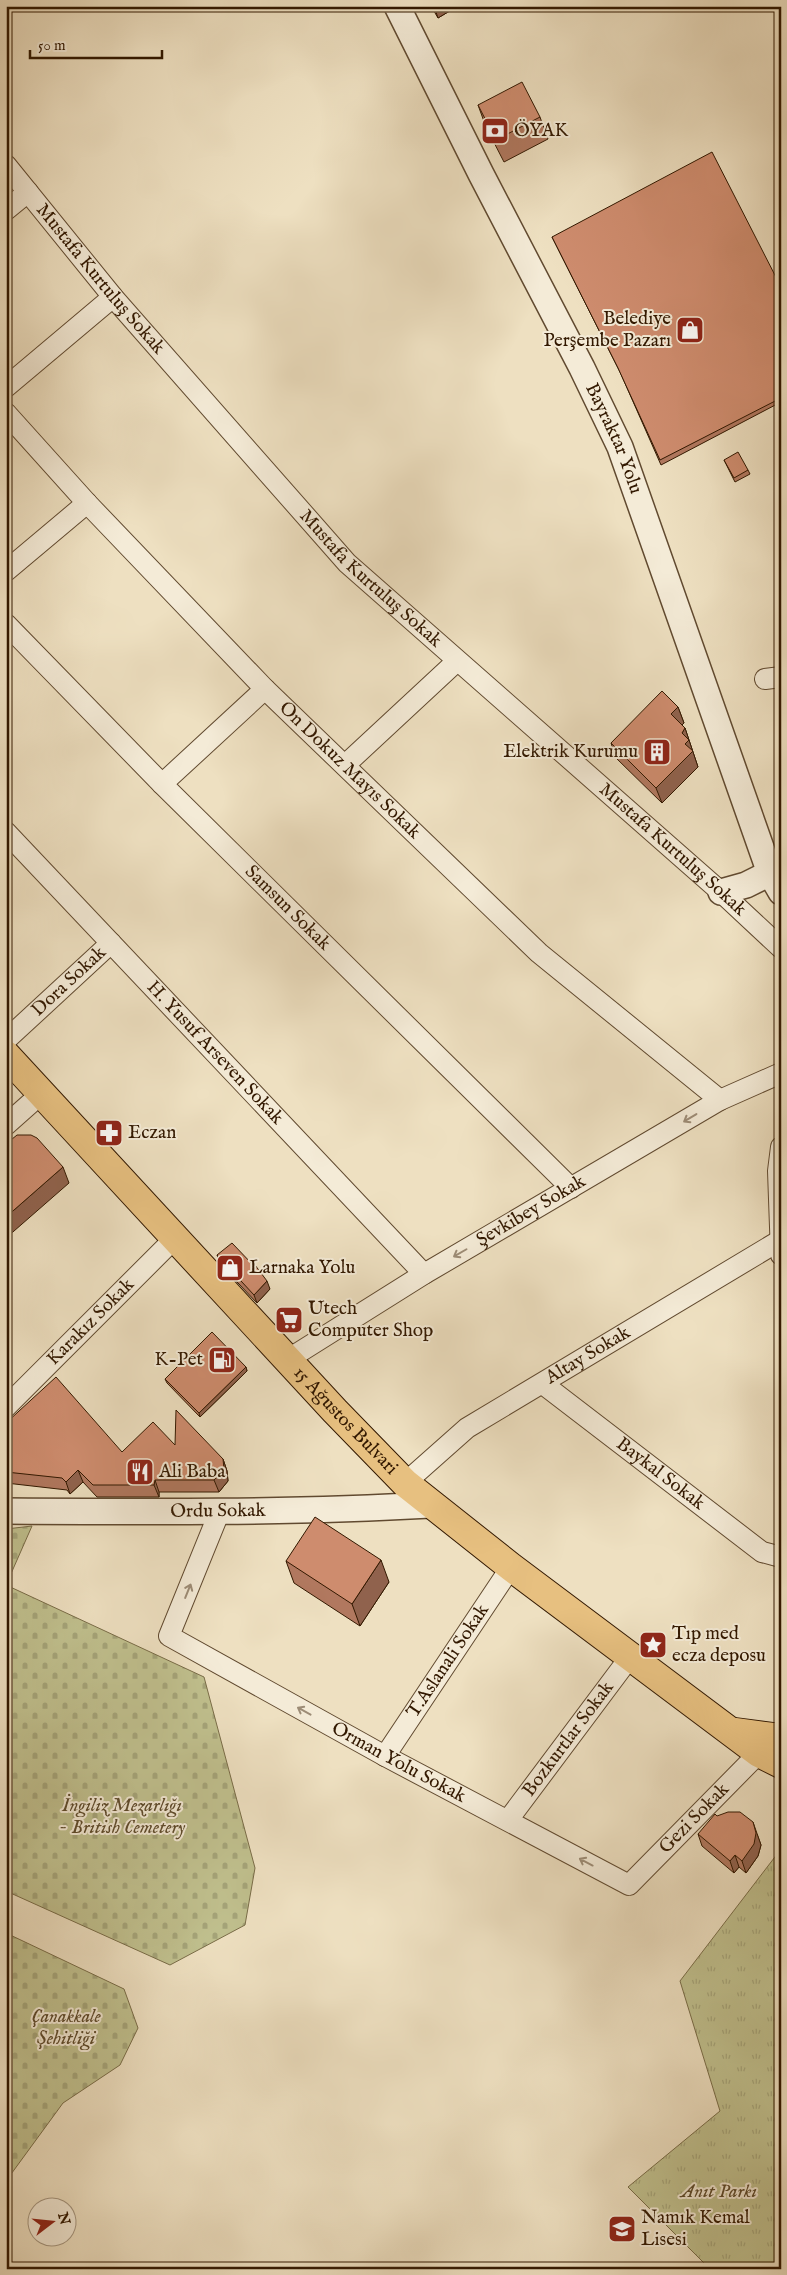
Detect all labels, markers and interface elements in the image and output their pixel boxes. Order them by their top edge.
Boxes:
scale bar [30,28,162,60]
text: 50 m [38,36,66,55]
bank icon: ÖYAK [480,116,510,146]
place label: ÖYAK [514,119,569,143]
street label: Mustafa Kurtuluş Sokak [30,199,171,360]
place label: Belediye Perşembe Pazarı [543,307,671,353]
shop icon: Belediye Perşembe Pazarı [675,315,705,345]
street label: Bayraktar Yolu [579,379,648,497]
street label: Mustafa Kurtuluş Sokak [294,505,448,653]
street label: On Dokuz Mayıs Sokak [274,697,426,845]
building icon: Elektrik Kurumu [642,737,672,767]
place label: Elektrik Kurumu [503,740,638,764]
street label: Mustafa Kurtuluş Sokak [594,778,752,922]
street label: Samsun Sokak [239,860,336,957]
street label: Dora Sokak [27,941,112,1022]
street label: H. Yusuf Arseven Sokak [141,976,289,1130]
one-way arrow [684,1113,698,1123]
pharmacy icon: Eczan [94,1118,124,1148]
place label: Eczan [128,1121,176,1145]
street label: Şevkibey Sokak [472,1169,591,1253]
one-way arrow [453,1249,467,1259]
shop icon: Larnaka Yolu [215,1253,245,1283]
place label: Larnaka Yolu [249,1256,356,1280]
street label: Karakız Sokak [42,1273,140,1371]
place label: Utech Computer Shop [308,1297,433,1343]
supermarket icon: Utech Computer Shop [274,1305,304,1335]
street label: Altay Sokak [540,1320,636,1391]
fuel station icon: K-Pet [207,1345,237,1375]
place label: K-Pet [154,1348,203,1372]
street label: 15 Ağustos Bulvari [288,1361,403,1480]
street label: Baykal Sokak [611,1432,710,1516]
restaurant icon: Ali Baba [125,1457,155,1487]
place label: Ali Baba [158,1460,226,1484]
street label: Ordu Sokak [170,1499,267,1524]
one-way arrow [183,1584,193,1599]
street label: T.Aslanali Sokak [402,1599,495,1723]
place label: Tıp med ecza deposu [672,1622,766,1668]
place icon: Tıp med ecza deposu [638,1630,668,1660]
street label: Bozkurtlar Sokak [517,1676,620,1802]
one-way arrow [297,1705,312,1715]
street label: Orman Yolu Sokak [327,1717,471,1809]
street label: Gezi Sokak [654,1777,735,1859]
park label: İngiliz Mezarlığı - British Cemetery [59,1793,186,1840]
one-way arrow [578,1857,593,1867]
park label: Çanakkale Şehitliği [31,2005,102,2051]
park label: Anıt Parkı [679,2180,757,2204]
north arrow [28,2198,78,2248]
place label: Namık Kemal Lisesi [641,2206,751,2252]
text: N [53,2209,74,2227]
school or university icon: Namık Kemal Lisesi [607,2214,637,2244]

